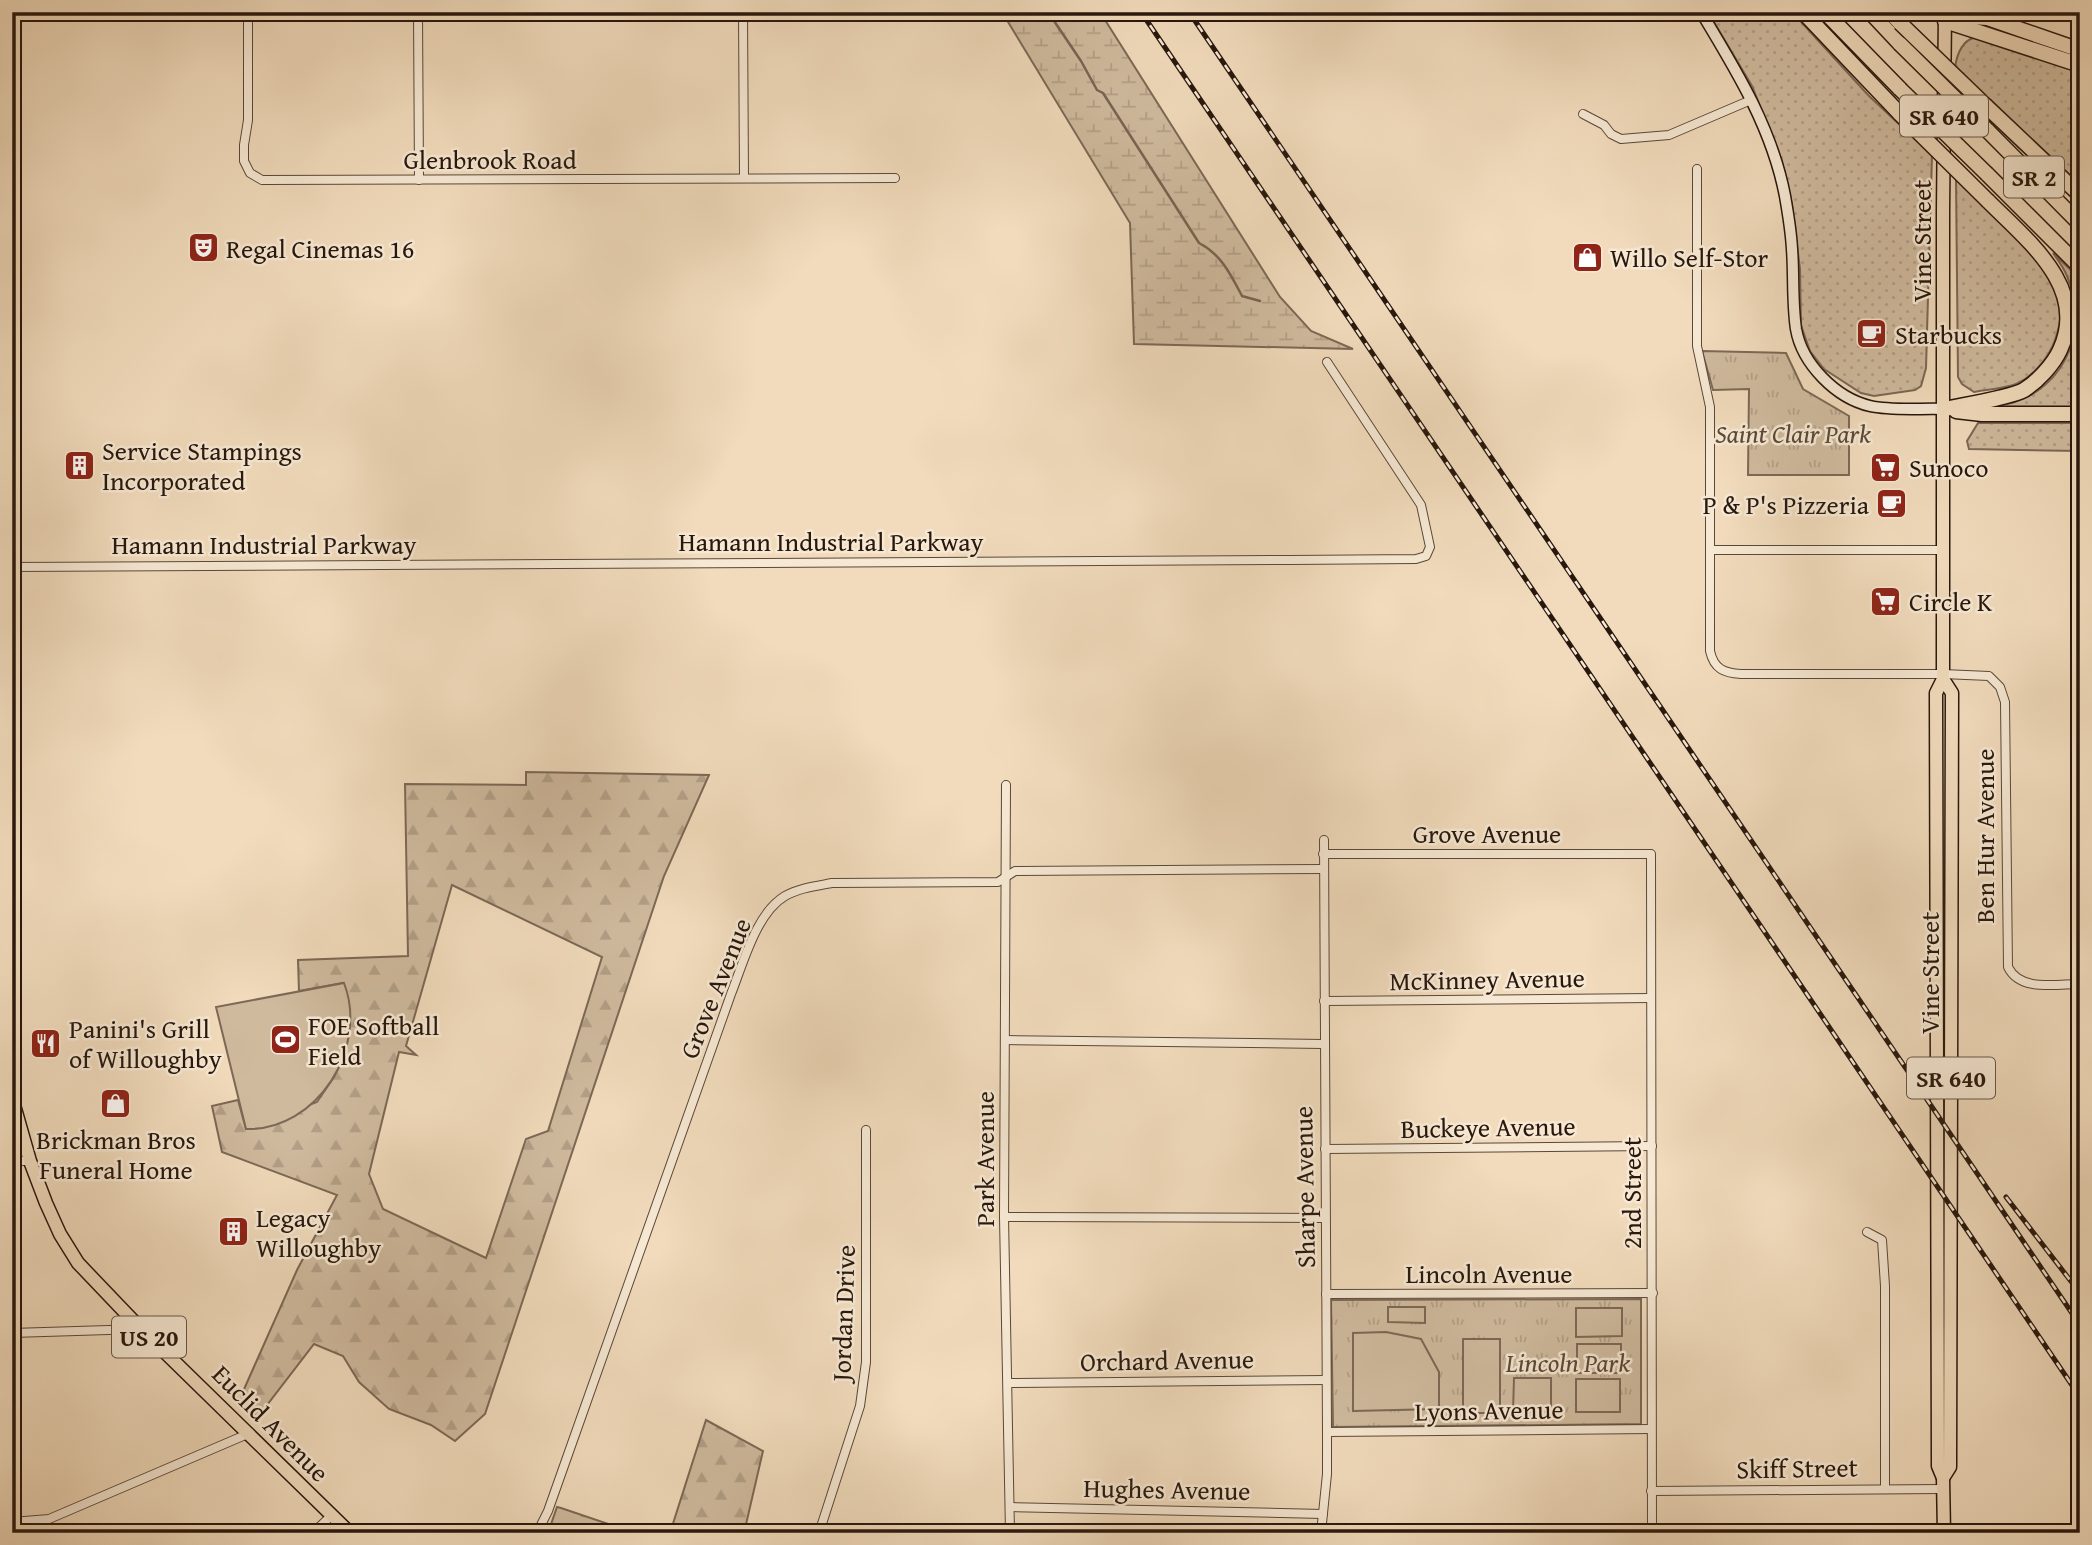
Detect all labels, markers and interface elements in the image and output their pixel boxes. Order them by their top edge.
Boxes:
road number: SR 640 [1900,96,1988,136]
street label: Glenbrook Road [403,140,577,179]
road number: SR 2 [2004,156,2064,197]
street label: Vine Street [1902,180,1941,302]
place label: Regal Cinemas 16 [226,229,414,268]
theatre icon: Regal Cinemas 16 [186,231,220,265]
place label: Willo Self-Stor [1610,238,1769,277]
shop icon: Willo Self-Stor [1570,240,1604,274]
place label: Starbucks [1895,315,2002,354]
cafe icon: Starbucks [1855,317,1889,351]
park label: Saint Clair Park [1715,414,1871,453]
place label: Service Stampings Incorporated [102,431,302,500]
building icon: Service Stampings Incorporated [62,448,96,482]
place label: Sunoco [1909,448,1988,487]
supermarket icon: Sunoco [1869,450,1903,484]
place label: P & P's Pizzeria [1703,485,1870,524]
cafe icon: P & P's Pizzeria [1875,487,1909,521]
street label: Hamann Industrial Parkway [679,522,983,561]
street label: Hamann Industrial Parkway [112,525,416,564]
place label: Circle K [1909,582,1993,621]
supermarket icon: Circle K [1869,584,1903,618]
street label: Ben Hur Avenue [1965,749,2004,923]
street label: Grove Avenue [1413,814,1561,853]
street label: Grove Avenue [669,912,761,1064]
street label: Vine Street [1910,912,1949,1034]
street label: McKinney Avenue [1389,958,1585,1000]
place label: FOE Softball Field [308,1006,439,1075]
place label: Panini's Grill of Willoughby [69,1009,222,1078]
sports icon: FOE Softball Field [268,1023,302,1057]
restaurant icon: Panini's Grill of Willoughby [29,1026,63,1060]
road number: SR 640 [1907,1058,1995,1098]
shop icon: Brickman Bros Funeral Home [99,1086,133,1120]
street label: Park Avenue [965,1091,1004,1227]
street label: Sharpe Avenue [1283,1106,1325,1268]
street label: Buckeye Avenue [1400,1106,1576,1148]
place label: Brickman Bros Funeral Home [36,1120,196,1189]
street label: 2nd Street [1612,1137,1651,1249]
place label: Legacy Willoughby [256,1198,381,1267]
building icon: Legacy Willoughby [216,1215,250,1249]
street label: Jordan Drive [821,1244,865,1385]
street label: Lincoln Avenue [1406,1254,1572,1293]
road number: US 20 [112,1316,186,1358]
street label: Orchard Avenue [1080,1339,1254,1381]
park label: Lincoln Park [1505,1343,1630,1382]
street label: Euclid Avenue [203,1355,339,1491]
street label: Lyons Avenue [1414,1389,1564,1431]
street label: Skiff Street [1736,1447,1858,1489]
street label: Hughes Avenue [1083,1468,1251,1510]

